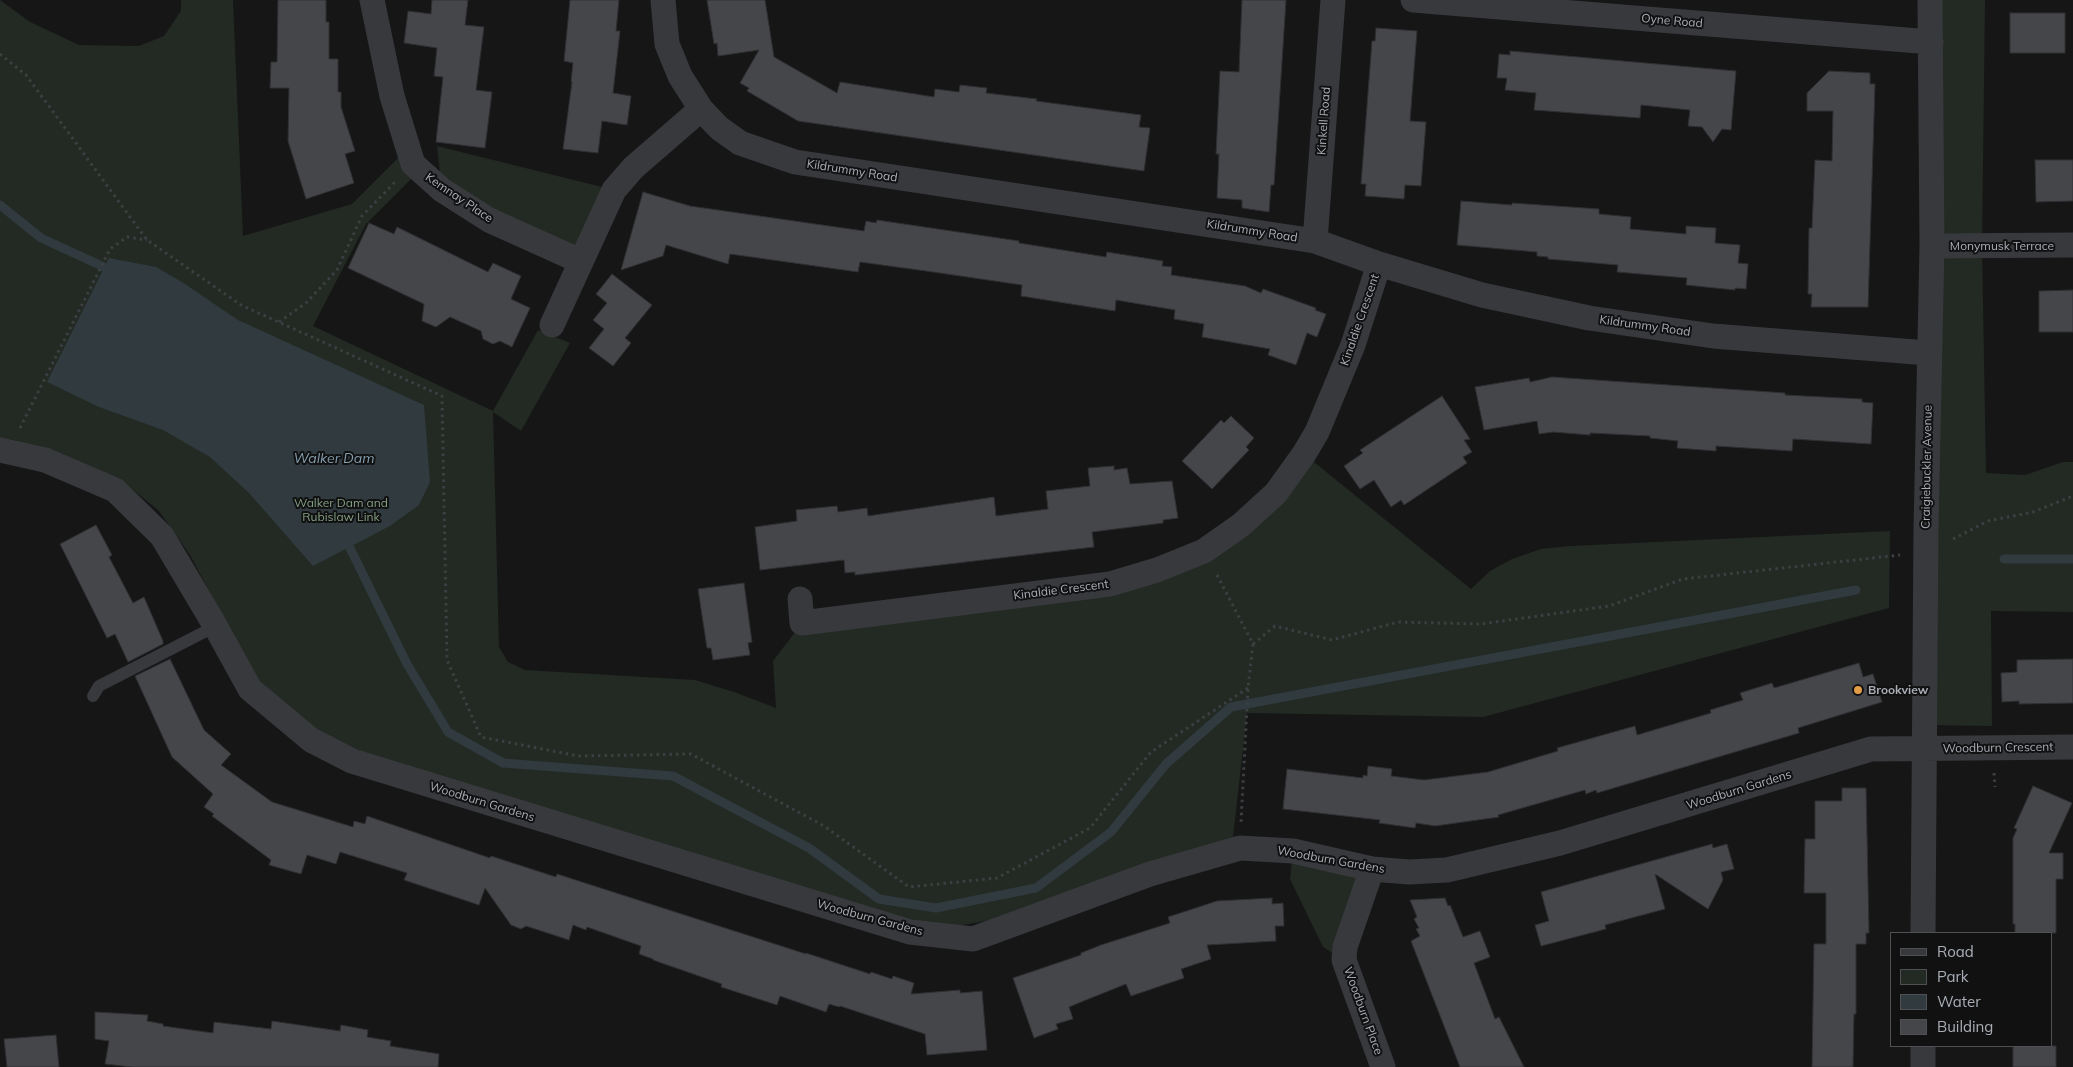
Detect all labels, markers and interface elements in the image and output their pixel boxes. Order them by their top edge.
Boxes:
street label: Oyne Road [1641,11,1703,31]
street label: Kinkell Road [1314,86,1334,156]
street label: Kildrummy Road [806,157,898,185]
street label: Kemnay Place [422,170,496,226]
street label: Kildrummy Road [1206,217,1298,245]
street label: Monymusk Terrace [1950,239,2054,253]
street label: Kinaldie Crescent [1338,272,1382,368]
street label: Kildrummy Road [1599,312,1691,340]
street label: Craigiebuckler Avenue [1919,405,1935,529]
water label: Walker Dam [293,451,375,467]
park label: Walker Dam and Rubislaw Link [294,496,388,524]
street label: Kinaldie Crescent [1013,577,1109,603]
place label: Brookview [1868,683,1928,697]
marker: Brookview [1852,684,1864,696]
street label: Woodburn Crescent [1943,740,2053,756]
street label: Woodburn Gardens [1685,767,1793,813]
street label: Woodburn Gardens [428,779,536,825]
street label: Woodburn Gardens [1276,843,1386,877]
street label: Woodburn Gardens [815,897,925,939]
legend [1890,932,2053,1047]
text: Road [1937,942,1974,961]
street label: Woodburn Place [1340,965,1386,1057]
text: Park [1937,967,1969,986]
text: Water [1937,992,1981,1011]
text: Building [1937,1017,1993,1036]

